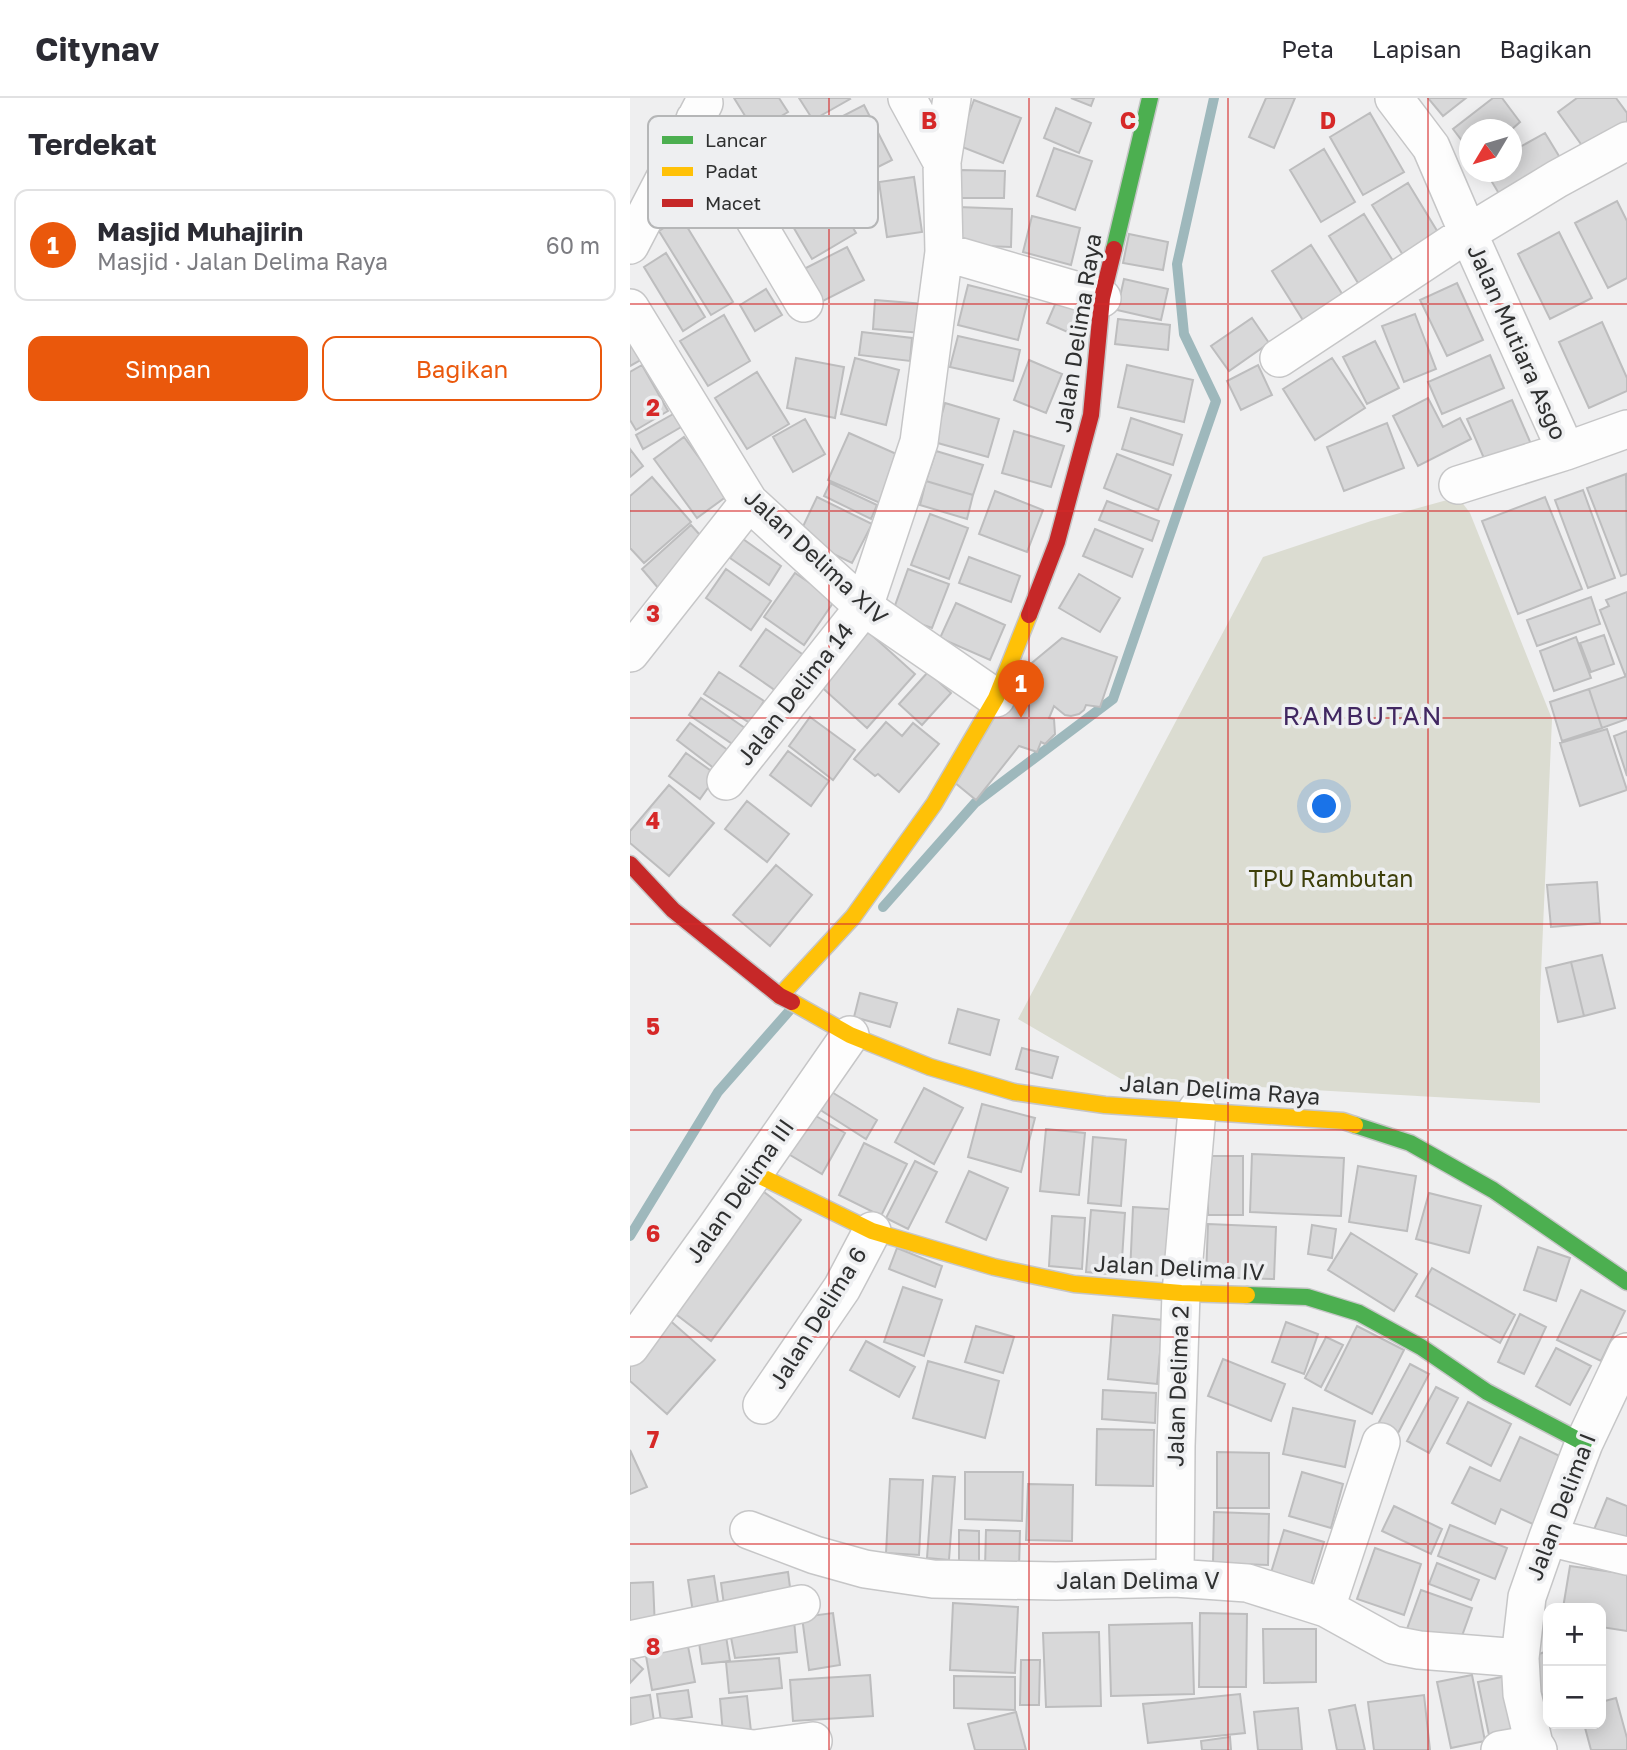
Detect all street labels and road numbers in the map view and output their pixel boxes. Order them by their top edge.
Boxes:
street label: Jalan Delima Raya [1047,231,1107,434]
street label: Jalan Mutiara Asgo [1462,240,1574,444]
street label: Jalan Delima XIV [739,483,894,630]
street label: Jalan Delima 14 [730,616,859,770]
street label: Jalan Delima Raya [1119,1068,1321,1110]
street label: Jalan Delima III [679,1113,799,1268]
street label: Jalan Delima 6 [762,1241,872,1394]
street label: Jalan Delima IV [1093,1249,1265,1285]
street label: Jalan Delima 2 [1160,1305,1194,1467]
street label: Jalan Delima I [1519,1429,1601,1584]
street label: Jalan Delima V [1056,1566,1220,1594]

